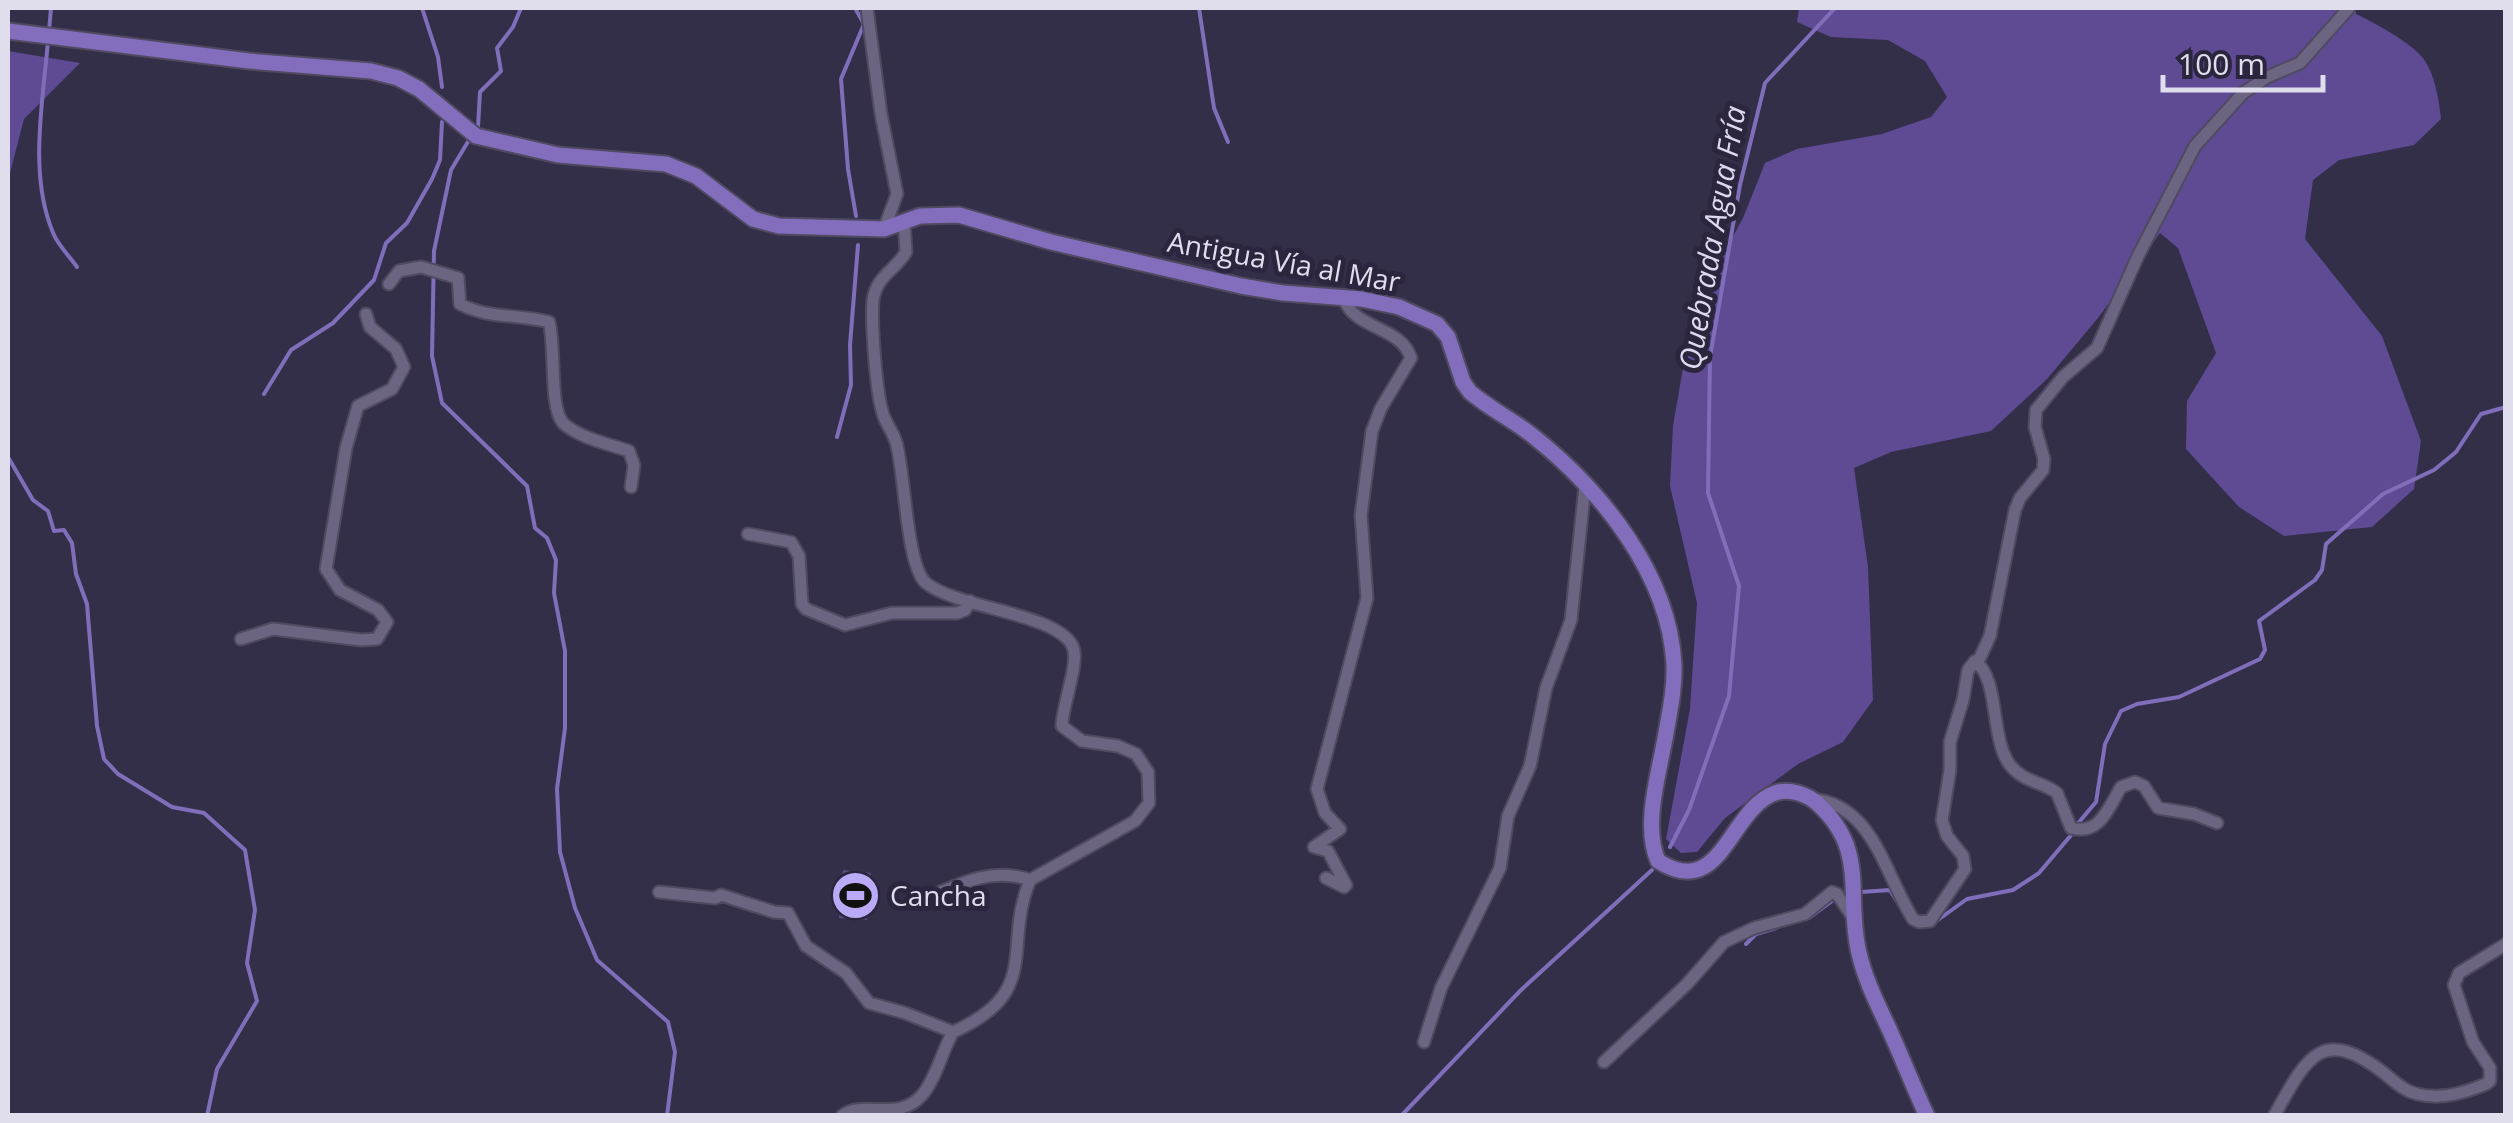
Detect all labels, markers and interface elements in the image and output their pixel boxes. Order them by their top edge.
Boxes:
scale bar [2163,30,2323,92]
text: 100 m [2178,43,2265,84]
water label: Quebrada Agua Fría [1668,103,1755,373]
street label: Antigua Vía al Mar [1165,222,1404,300]
sports icon: Cancha [829,870,881,922]
place label: Cancha [890,876,987,914]

